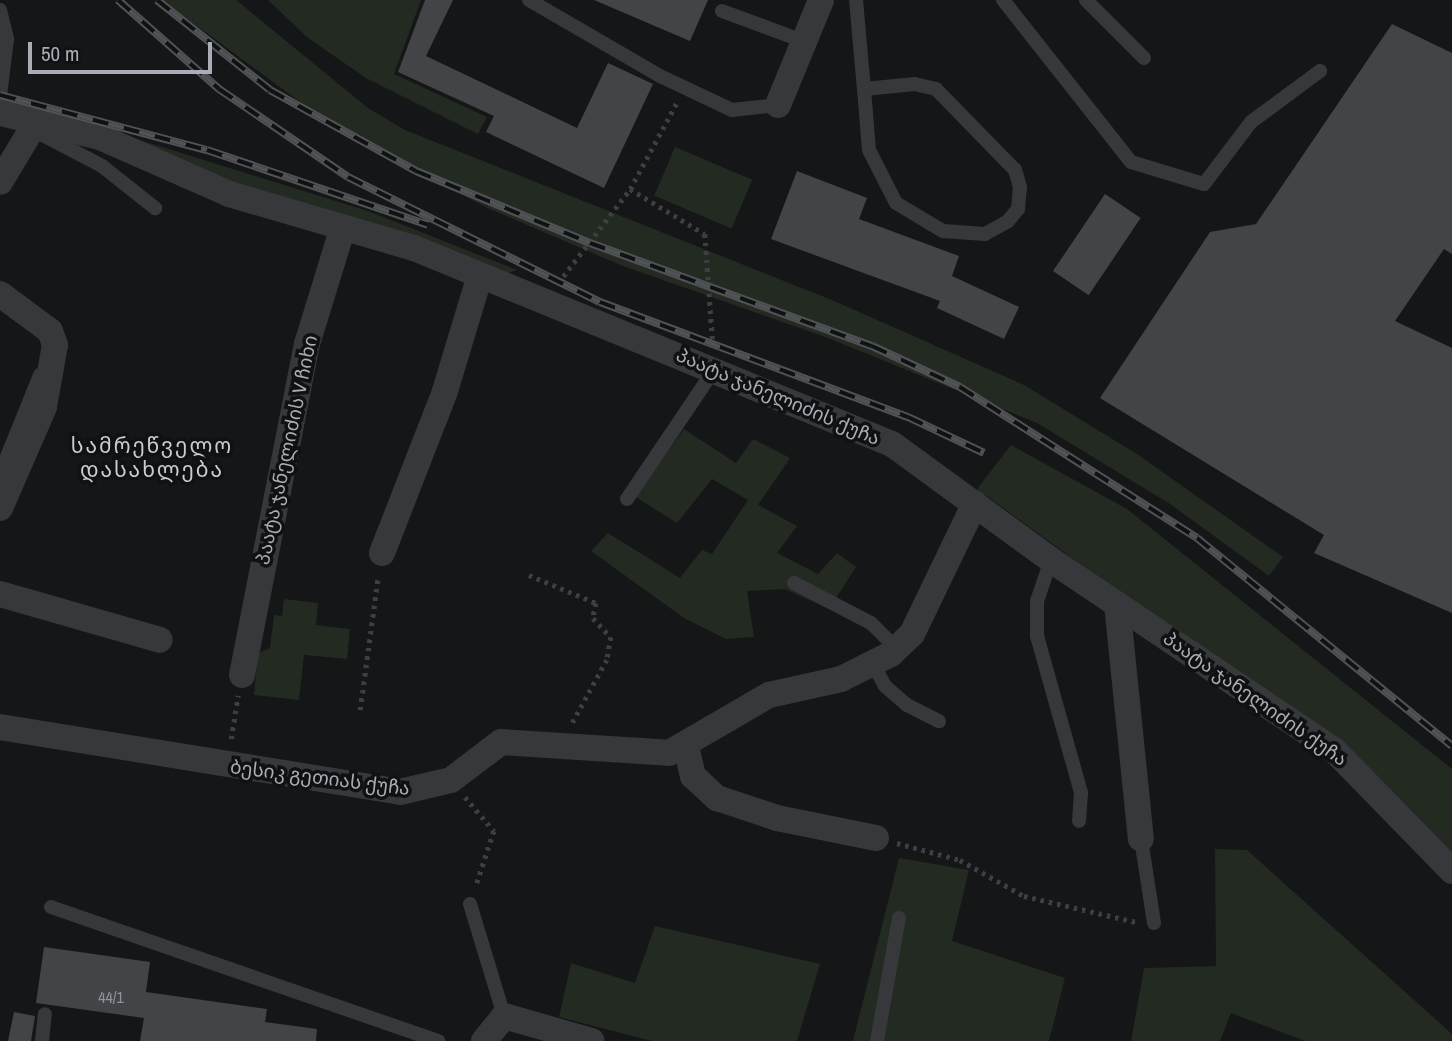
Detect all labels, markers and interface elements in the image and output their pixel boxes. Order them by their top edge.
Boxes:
scale bar [32,28,215,72]
text: 50 m [41,39,79,68]
street label: პაატა ჯანელიძის V ჩიხი [252,333,322,567]
street label: პაატა ჯანელიძის ქუჩა [673,344,883,450]
district label: სამრეწველო დასახლება [72,433,232,483]
street label: პაატა ჯანელიძის ქუჩა [1159,627,1351,771]
street label: ბესიკ გეთიას ქუჩა [229,756,411,800]
house number: 44/1 [98,987,124,1007]

